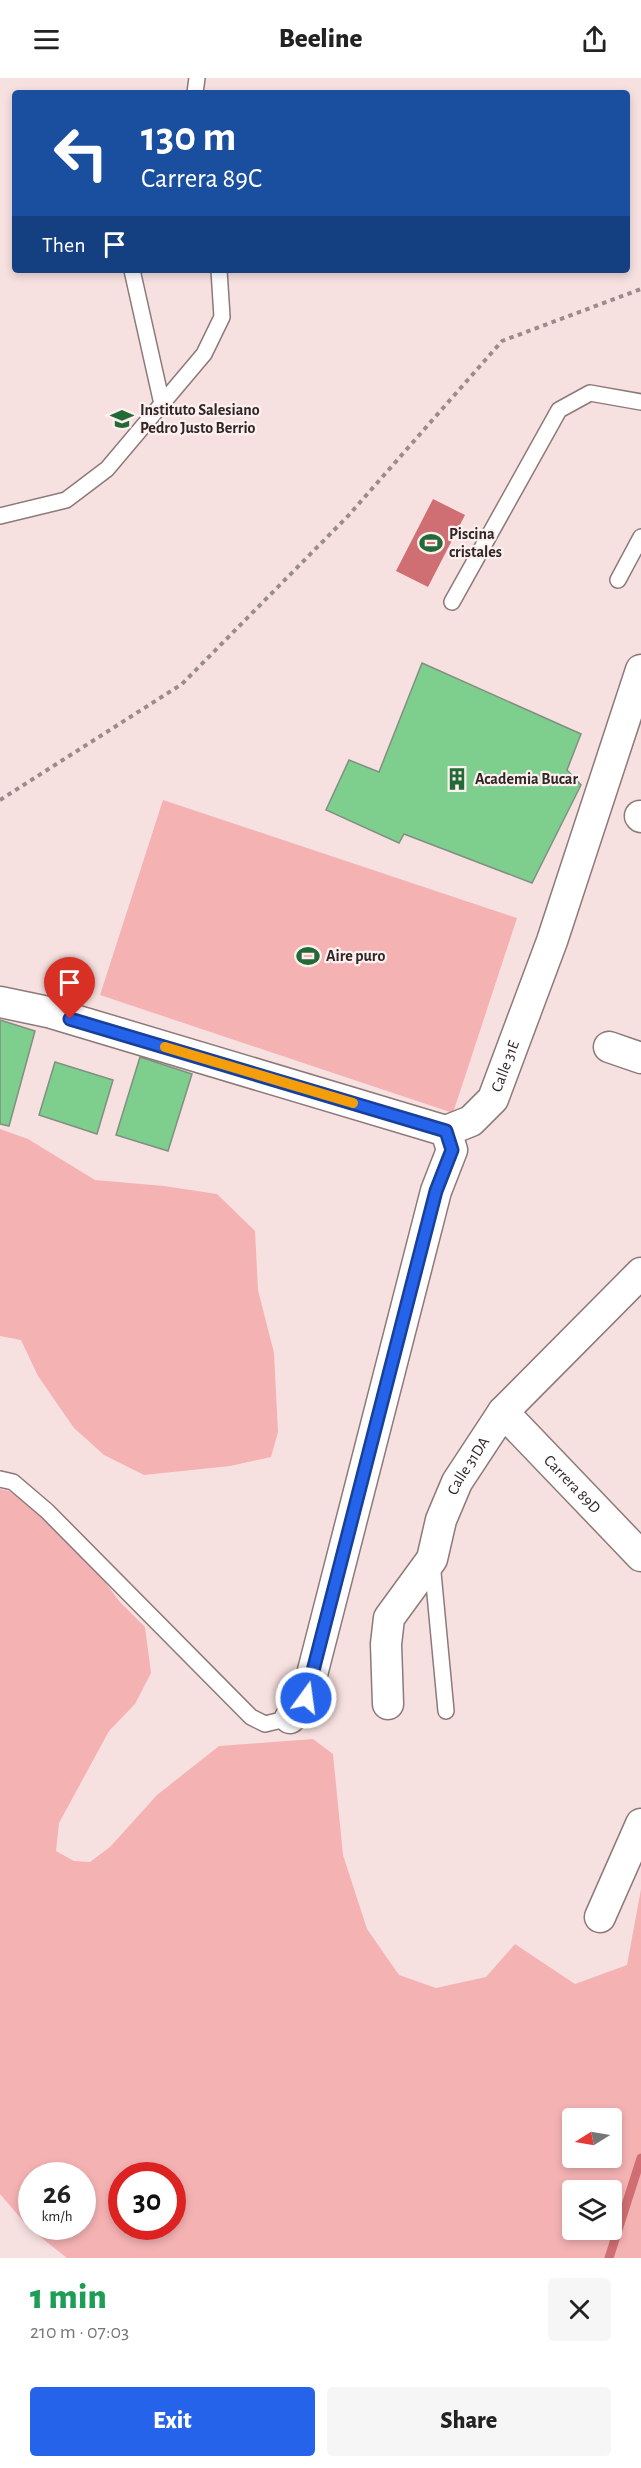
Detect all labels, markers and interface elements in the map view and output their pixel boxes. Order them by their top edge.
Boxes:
icon: menu [30,23,63,56]
icon: share [578,23,611,56]
text: Beeline [279,25,362,52]
icon: left [42,114,120,192]
text: 130 m [141,116,236,158]
text: Carrera 89C [141,165,262,192]
icon: arrive [98,228,131,261]
text: Then [42,234,86,256]
place label: Instituto Salesiano Pedro Justo Berrio [140,402,260,436]
school or university icon: Instituto Salesiano Pedro Justo Berrio [109,406,135,432]
place label: Piscina cristales [449,526,502,560]
sports icon: Piscina cristales [418,530,444,556]
building icon: Academia Bucar [444,766,470,792]
place label: Academia Bucar [475,771,578,787]
sports icon: Aire puro [295,943,321,969]
place label: Aire puro [326,948,385,964]
pin [44,957,95,1019]
icon: arrive [53,966,86,999]
street label: Calle 31E [488,1038,522,1094]
street label: Calle 31DA [445,1434,492,1497]
street label: Carrera 89D [541,1452,604,1516]
position arrow [274,1666,338,1730]
north arrow [562,2108,622,2168]
map controls [562,2108,622,2240]
speed limit sign: 30 [108,2162,186,2240]
text: 26 [43,2179,71,2209]
button: layers [562,2180,622,2240]
text: km/h [42,2209,72,2224]
button: close [548,2278,611,2341]
text: 1 min [30,2279,107,2315]
text: 210 m · 07:03 [30,2322,129,2342]
button: Exit [30,2387,315,2456]
button: Share [327,2387,611,2456]

